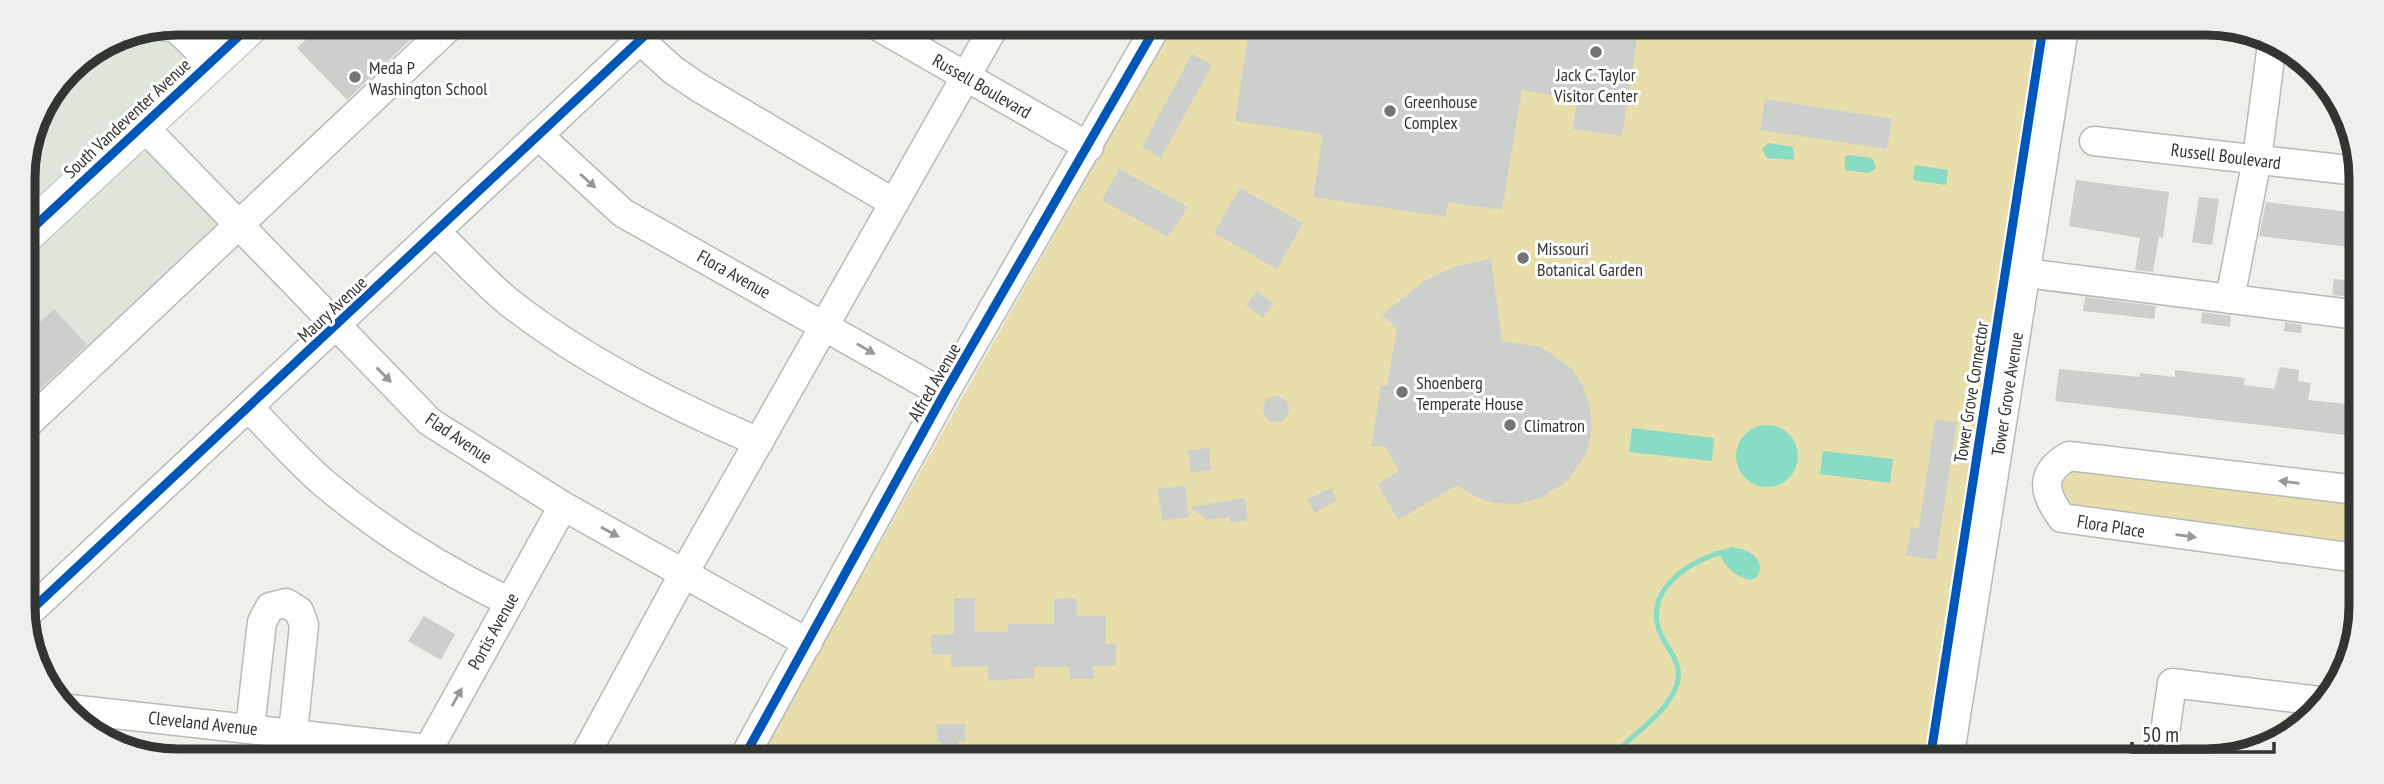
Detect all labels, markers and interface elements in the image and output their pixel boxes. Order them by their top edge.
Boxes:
marker: Jack C. Taylor Visitor Center [1588,44,1604,60]
street label: Russell Boulevard [928,48,1036,124]
street label: South Vandeventer Avenue [59,53,195,183]
place label: Meda P Washington School [369,56,488,100]
place label: Jack C. Taylor Visitor Center [1553,63,1638,107]
marker: Meda P Washington School [347,69,363,85]
place label: Greenhouse Complex [1404,90,1477,134]
marker: Greenhouse Complex [1382,103,1398,119]
street label: Russell Boulevard [2170,138,2282,174]
one-way arrow [579,173,597,189]
place label: Missouri Botanical Garden [1537,237,1643,281]
street label: Flora Avenue [693,244,775,304]
marker: Missouri Botanical Garden [1515,250,1531,266]
street label: Maury Avenue [293,271,371,347]
street label: Tower Grove Connector [1948,320,1994,464]
street label: Tower Grove Avenue [1986,330,2028,458]
street label: Alfred Avenue [902,339,966,425]
one-way arrow [856,343,875,355]
one-way arrow [376,367,393,384]
place label: Shoenberg Temperate House [1416,371,1524,415]
marker: Shoenberg Temperate House [1394,384,1410,400]
street label: Flad Avenue [421,407,497,469]
place label: Climatron [1524,414,1585,437]
marker: Climatron [1502,417,1518,433]
one-way arrow [2278,476,2300,487]
street label: Flora Place [2075,509,2147,543]
one-way arrow [600,526,620,538]
one-way arrow [2175,531,2197,542]
street label: Portis Avenue [462,588,524,674]
one-way arrow [451,687,463,706]
street label: Cleveland Avenue [147,706,259,740]
scale bar [2132,710,2274,754]
text: 50 m [2142,721,2179,748]

